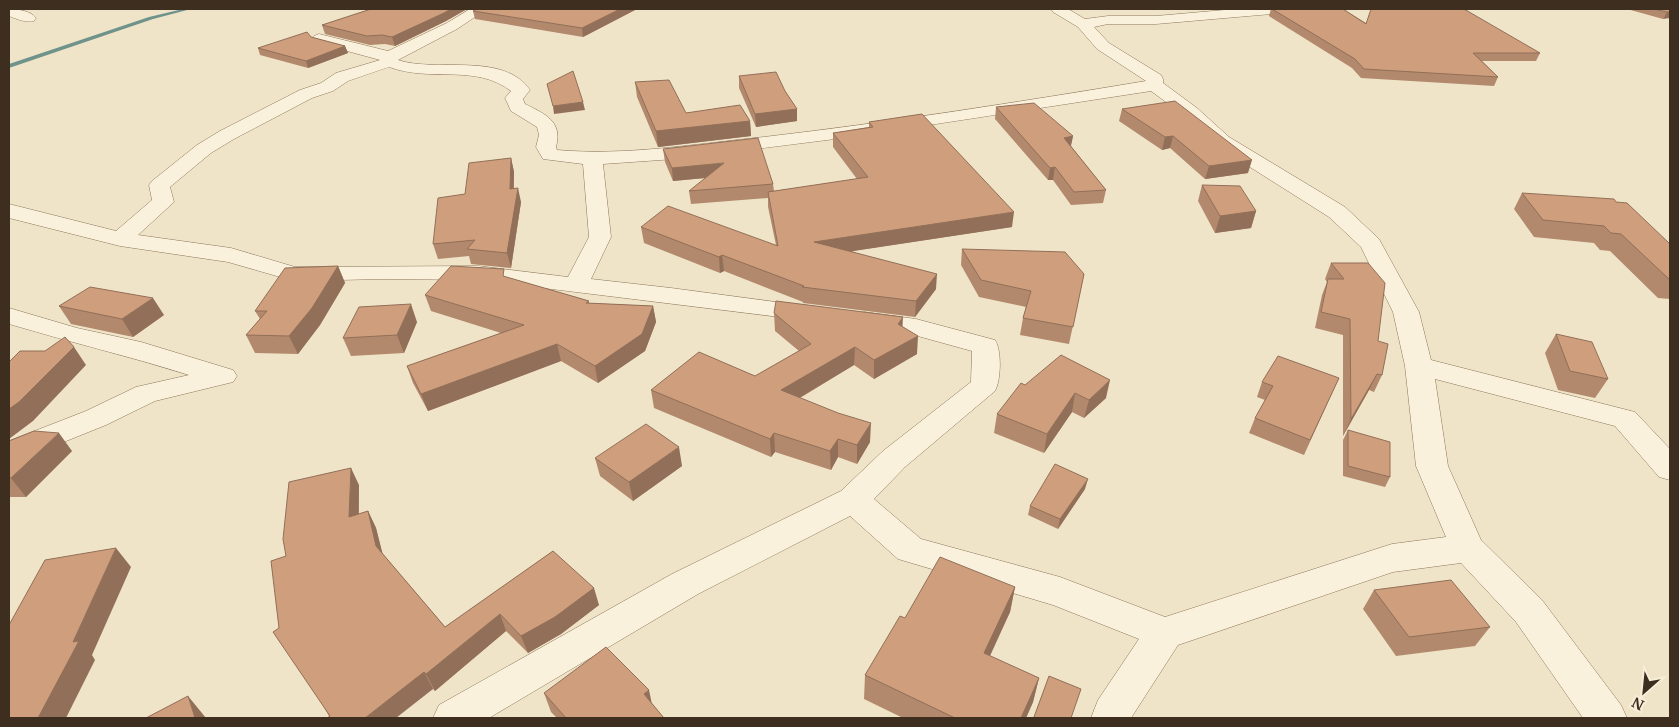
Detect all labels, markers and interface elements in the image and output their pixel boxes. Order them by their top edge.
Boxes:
north arrow [1619,667,1669,717]
text: N [1629,693,1647,714]

